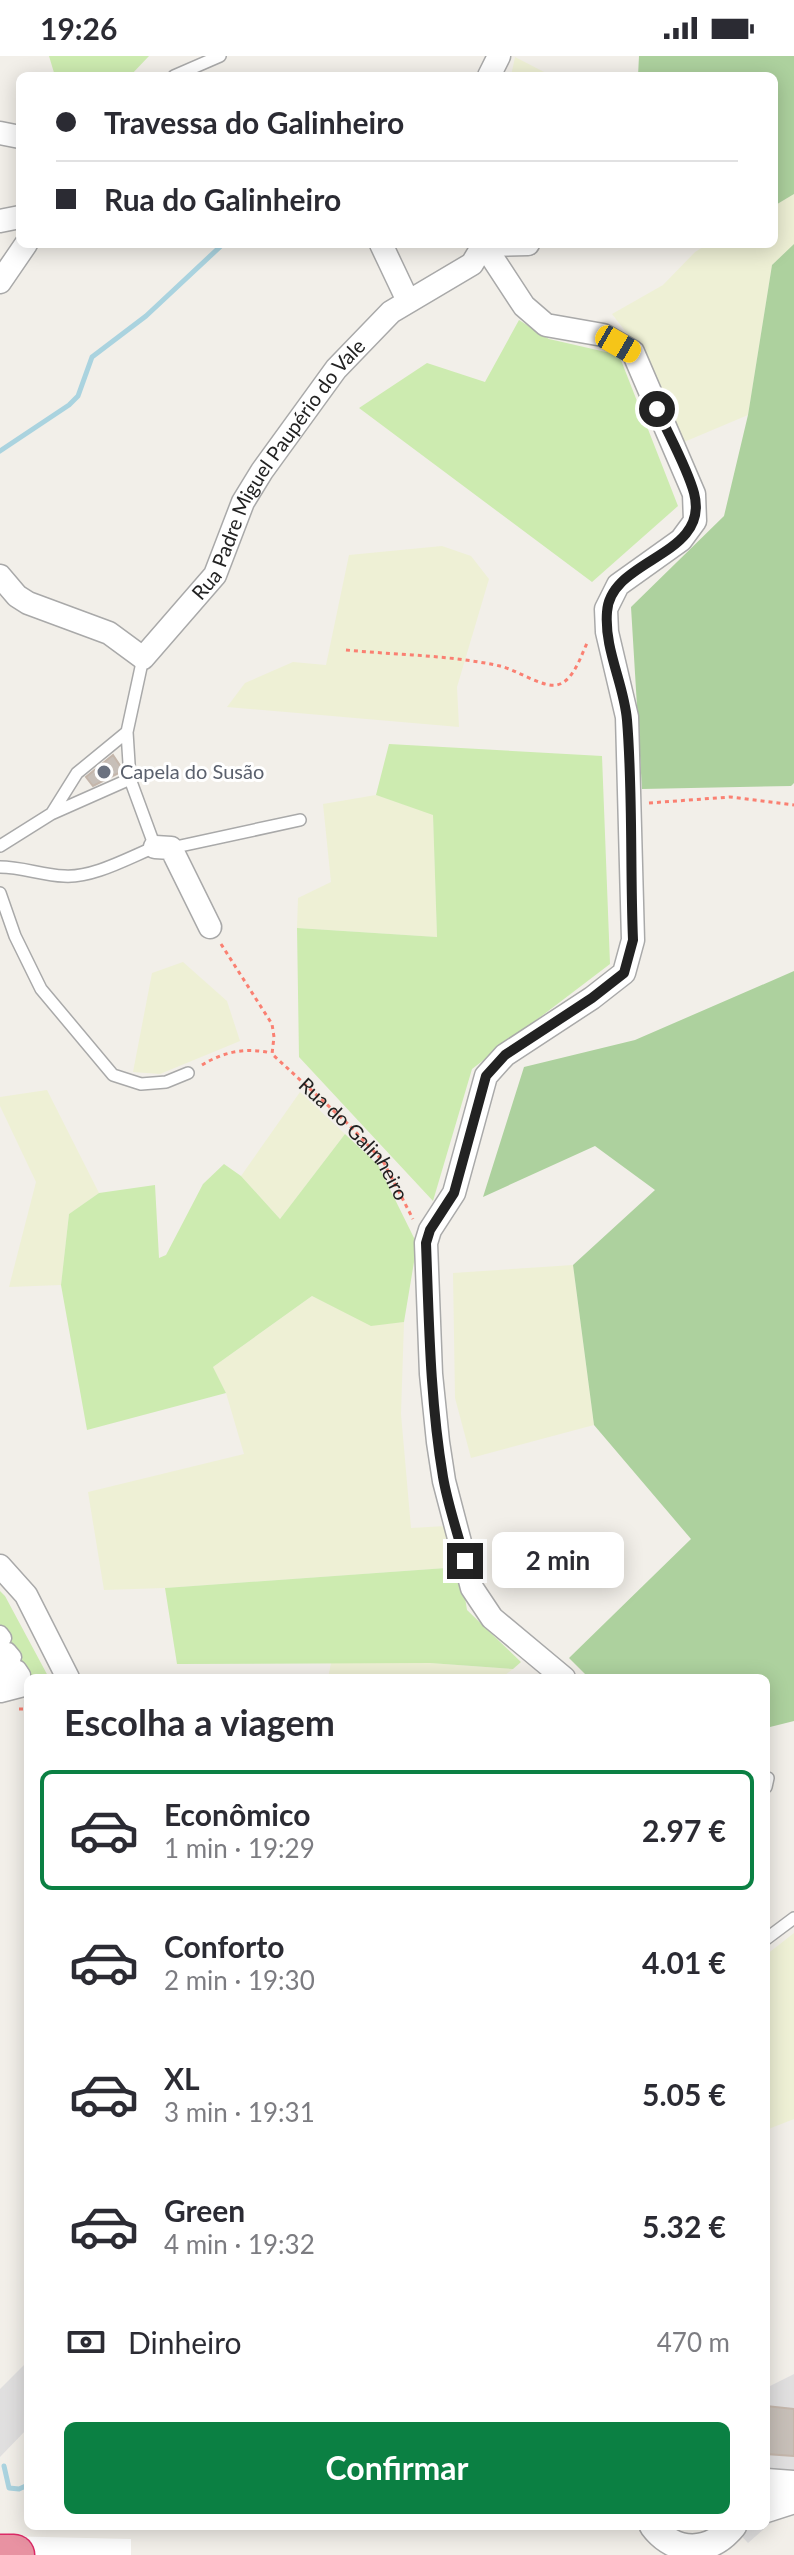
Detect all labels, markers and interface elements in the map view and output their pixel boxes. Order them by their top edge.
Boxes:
text: 19:26 [40,10,117,46]
text: Travessa do Galinheiro [104,104,404,140]
text: Rua do Galinheiro [104,181,341,217]
car [591,322,645,366]
street label: Rua Padre Miguel Paupério do Vale [186,333,370,604]
route start [639,391,675,427]
place label: Capela do Susão [120,759,264,783]
marker: Capela do Susão [95,763,113,781]
street label: Rua do Galinheiro [295,1072,414,1204]
callout: 2 min [493,1533,625,1589]
route end [447,1543,483,1579]
text: 2 min [526,1544,590,1576]
text: Escolha a viagem [64,1700,335,1744]
icon: car [68,1794,140,1866]
text: Econômico [164,1796,310,1832]
text: 2.97 € [642,1812,726,1848]
text: 1 min · 19:29 [164,1832,315,1864]
icon: car [68,1926,140,1998]
text: Conforto [164,1928,284,1964]
text: 4.01 € [642,1944,726,1980]
text: 2 min · 19:30 [164,1964,315,1996]
icon: car [68,2058,140,2130]
text: XL [164,2060,200,2096]
text: 5.05 € [642,2076,726,2112]
text: 3 min · 19:31 [164,2096,315,2128]
icon: car [68,2190,140,2262]
text: Green [164,2192,245,2228]
text: 5.32 € [642,2208,726,2244]
text: 4 min · 19:32 [164,2228,315,2260]
icon: cash [64,2320,108,2364]
text: Dinheiro [128,2324,242,2360]
text: 470 m [657,2326,730,2358]
button: Confirmar [64,2422,730,2514]

